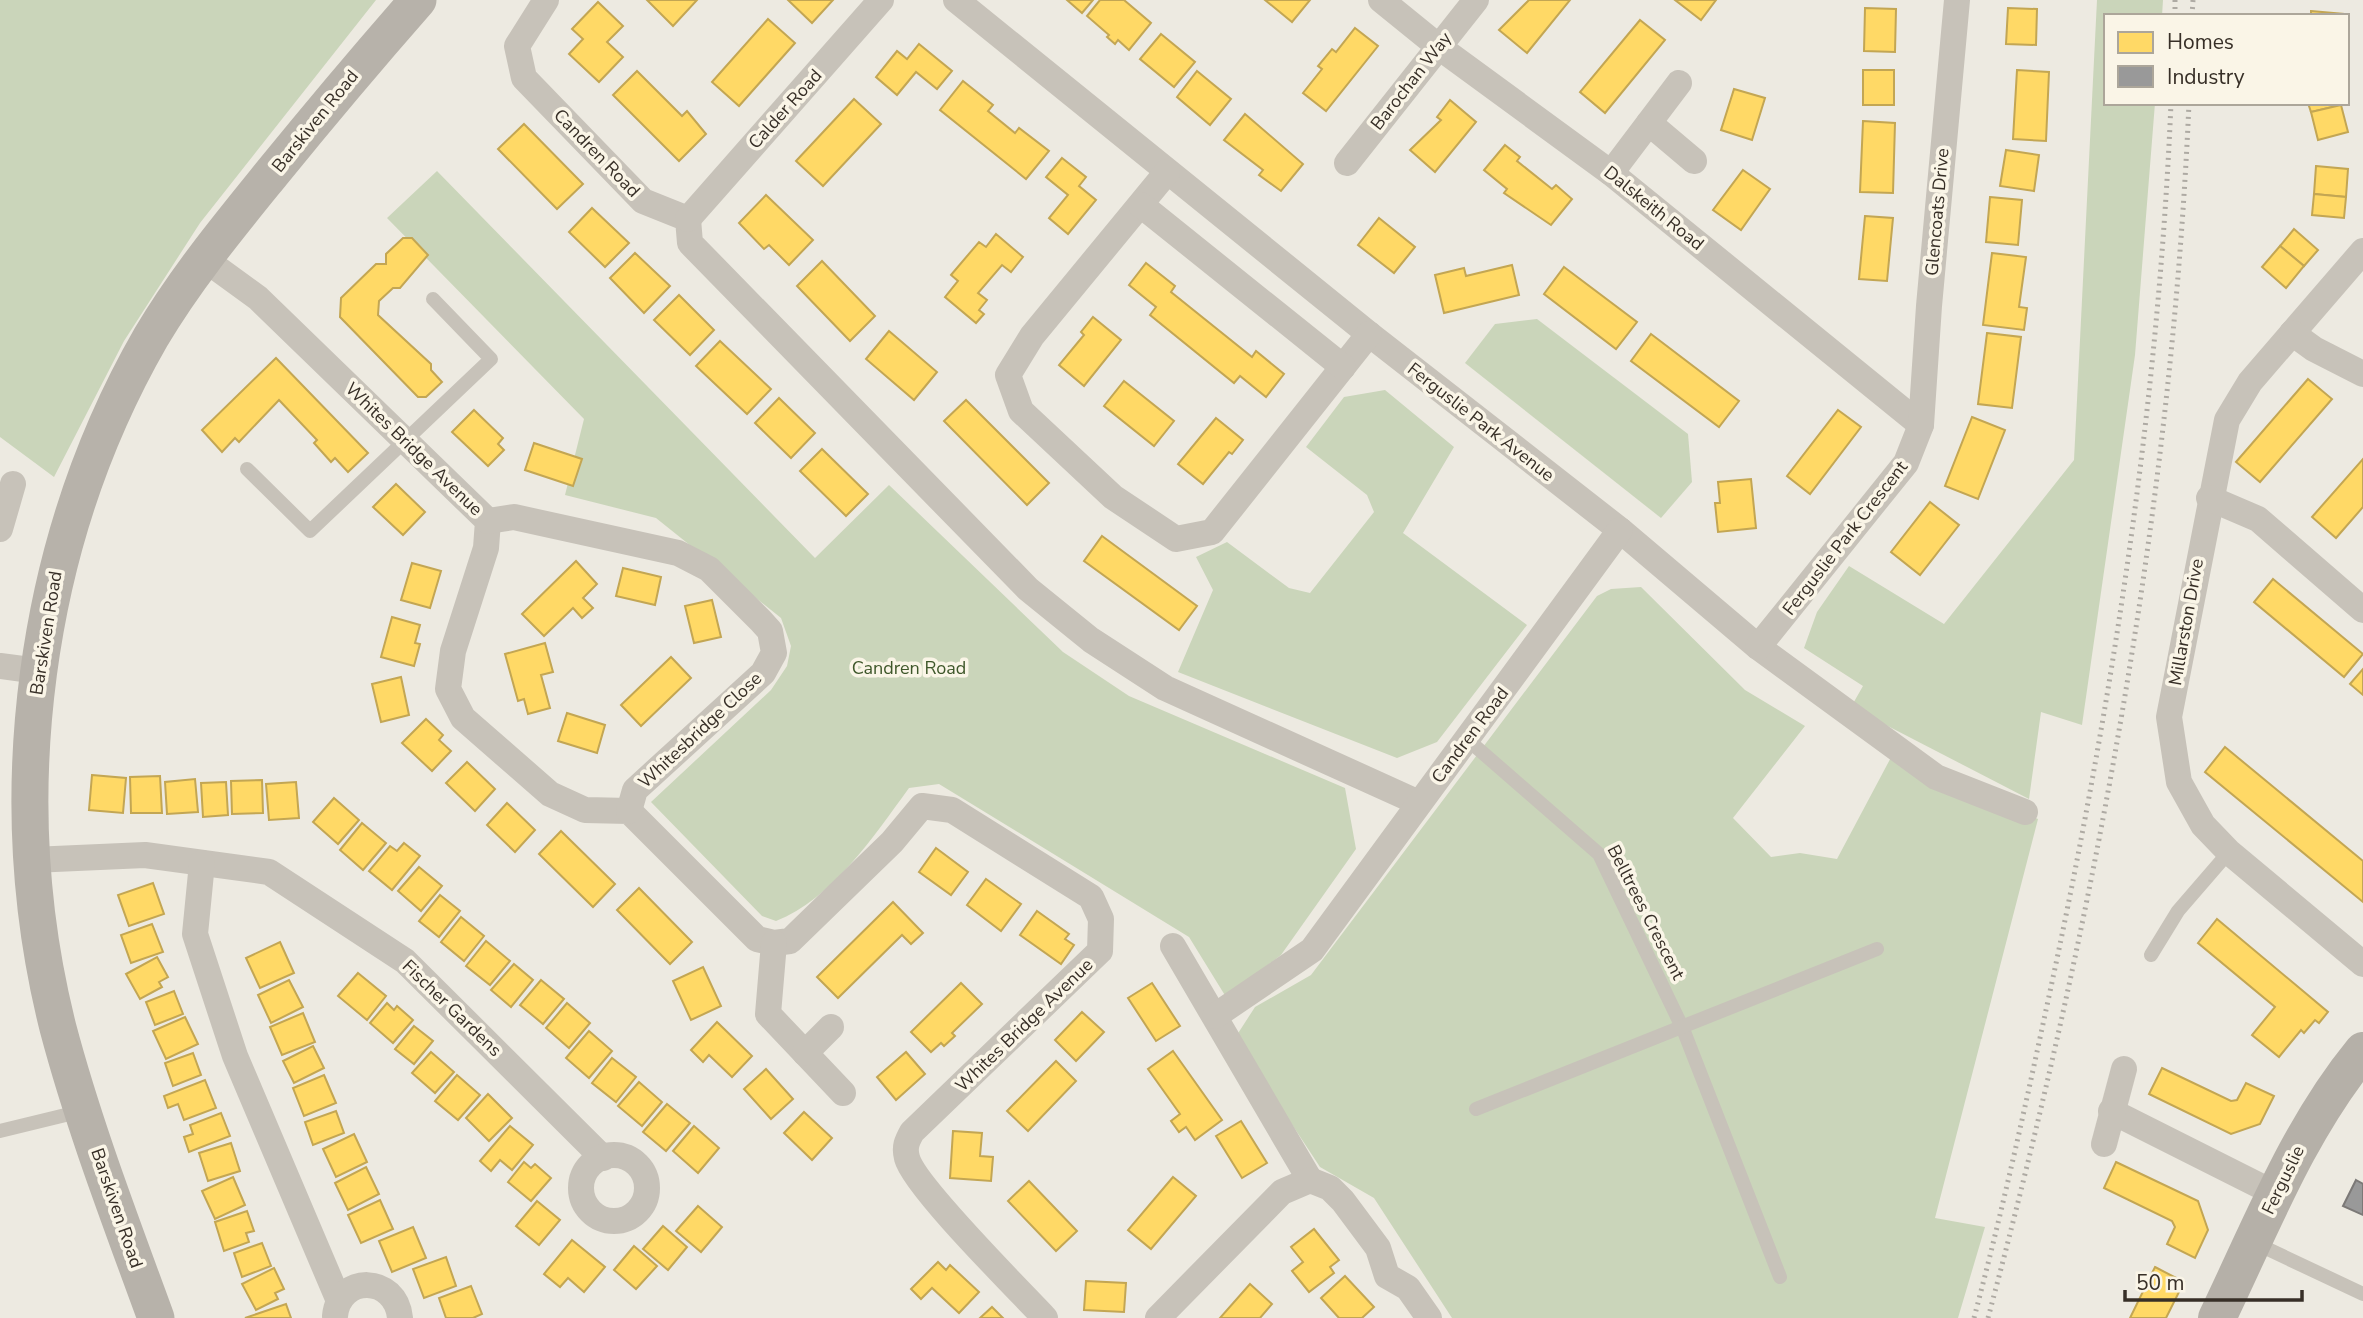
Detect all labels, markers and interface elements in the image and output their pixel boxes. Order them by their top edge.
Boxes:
legend [2104,14,2349,105]
street label: Barochan Way [1365,26,1457,135]
text: Homes [2167,28,2234,56]
text: Industry [2167,63,2245,91]
street label: Calder Road [743,64,827,154]
street label: Barskiven Road [266,65,364,177]
street label: Candren Road [549,103,645,203]
street label: Glencoats Drive [1919,147,1955,277]
street label: Dalskeith Road [1599,160,1709,256]
street label: Ferguslie Park Avenue [1403,357,1559,487]
street label: Whites Bridge Avenue [340,377,488,521]
street label: Ferguslie Park Crescent [1777,455,1913,620]
street label: Millarston Drive [2163,557,2209,687]
street label: Barskiven Road [24,569,68,697]
park label: Candren Road [852,656,966,680]
street label: Whitesbridge Close [633,666,767,794]
street label: Candren Road [1426,682,1514,788]
street label: Belltrees Crescent [1602,841,1691,984]
street label: Whites Bridge Avenue [950,953,1098,1097]
street label: Fischer Gardens [397,954,507,1062]
street label: Ferguslie [2256,1142,2310,1218]
street label: Barskiven Road [85,1145,149,1271]
scale bar [2125,1258,2302,1302]
text: 50 m [2136,1269,2185,1297]

